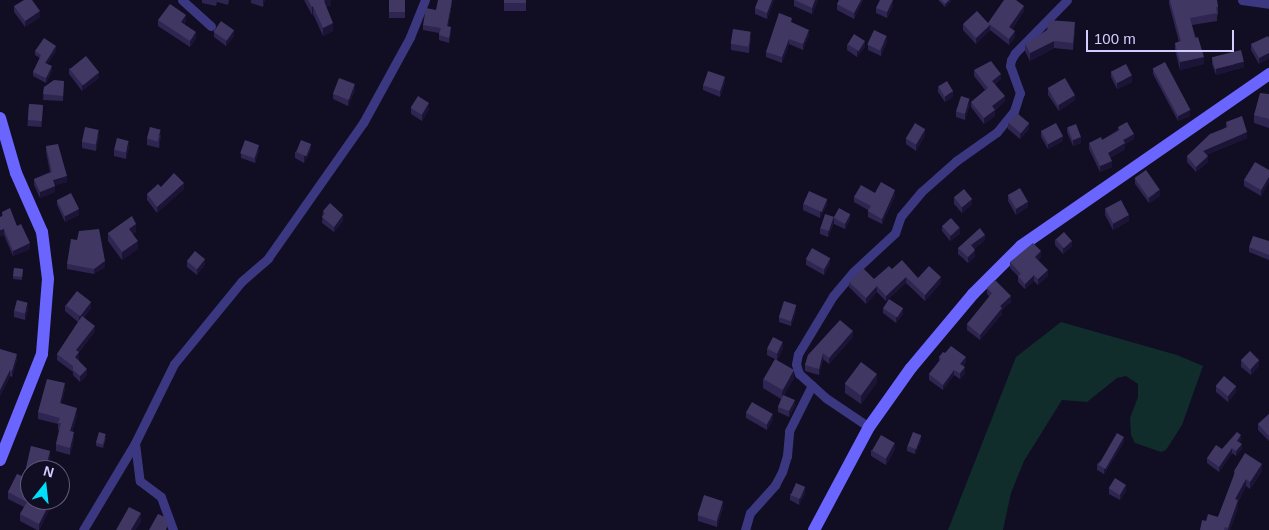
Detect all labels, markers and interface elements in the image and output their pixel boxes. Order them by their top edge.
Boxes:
scale bar [1089,20,1236,52]
text: 100 m [1094,30,1136,47]
north arrow [20,460,70,510]
text: N [42,462,56,481]

